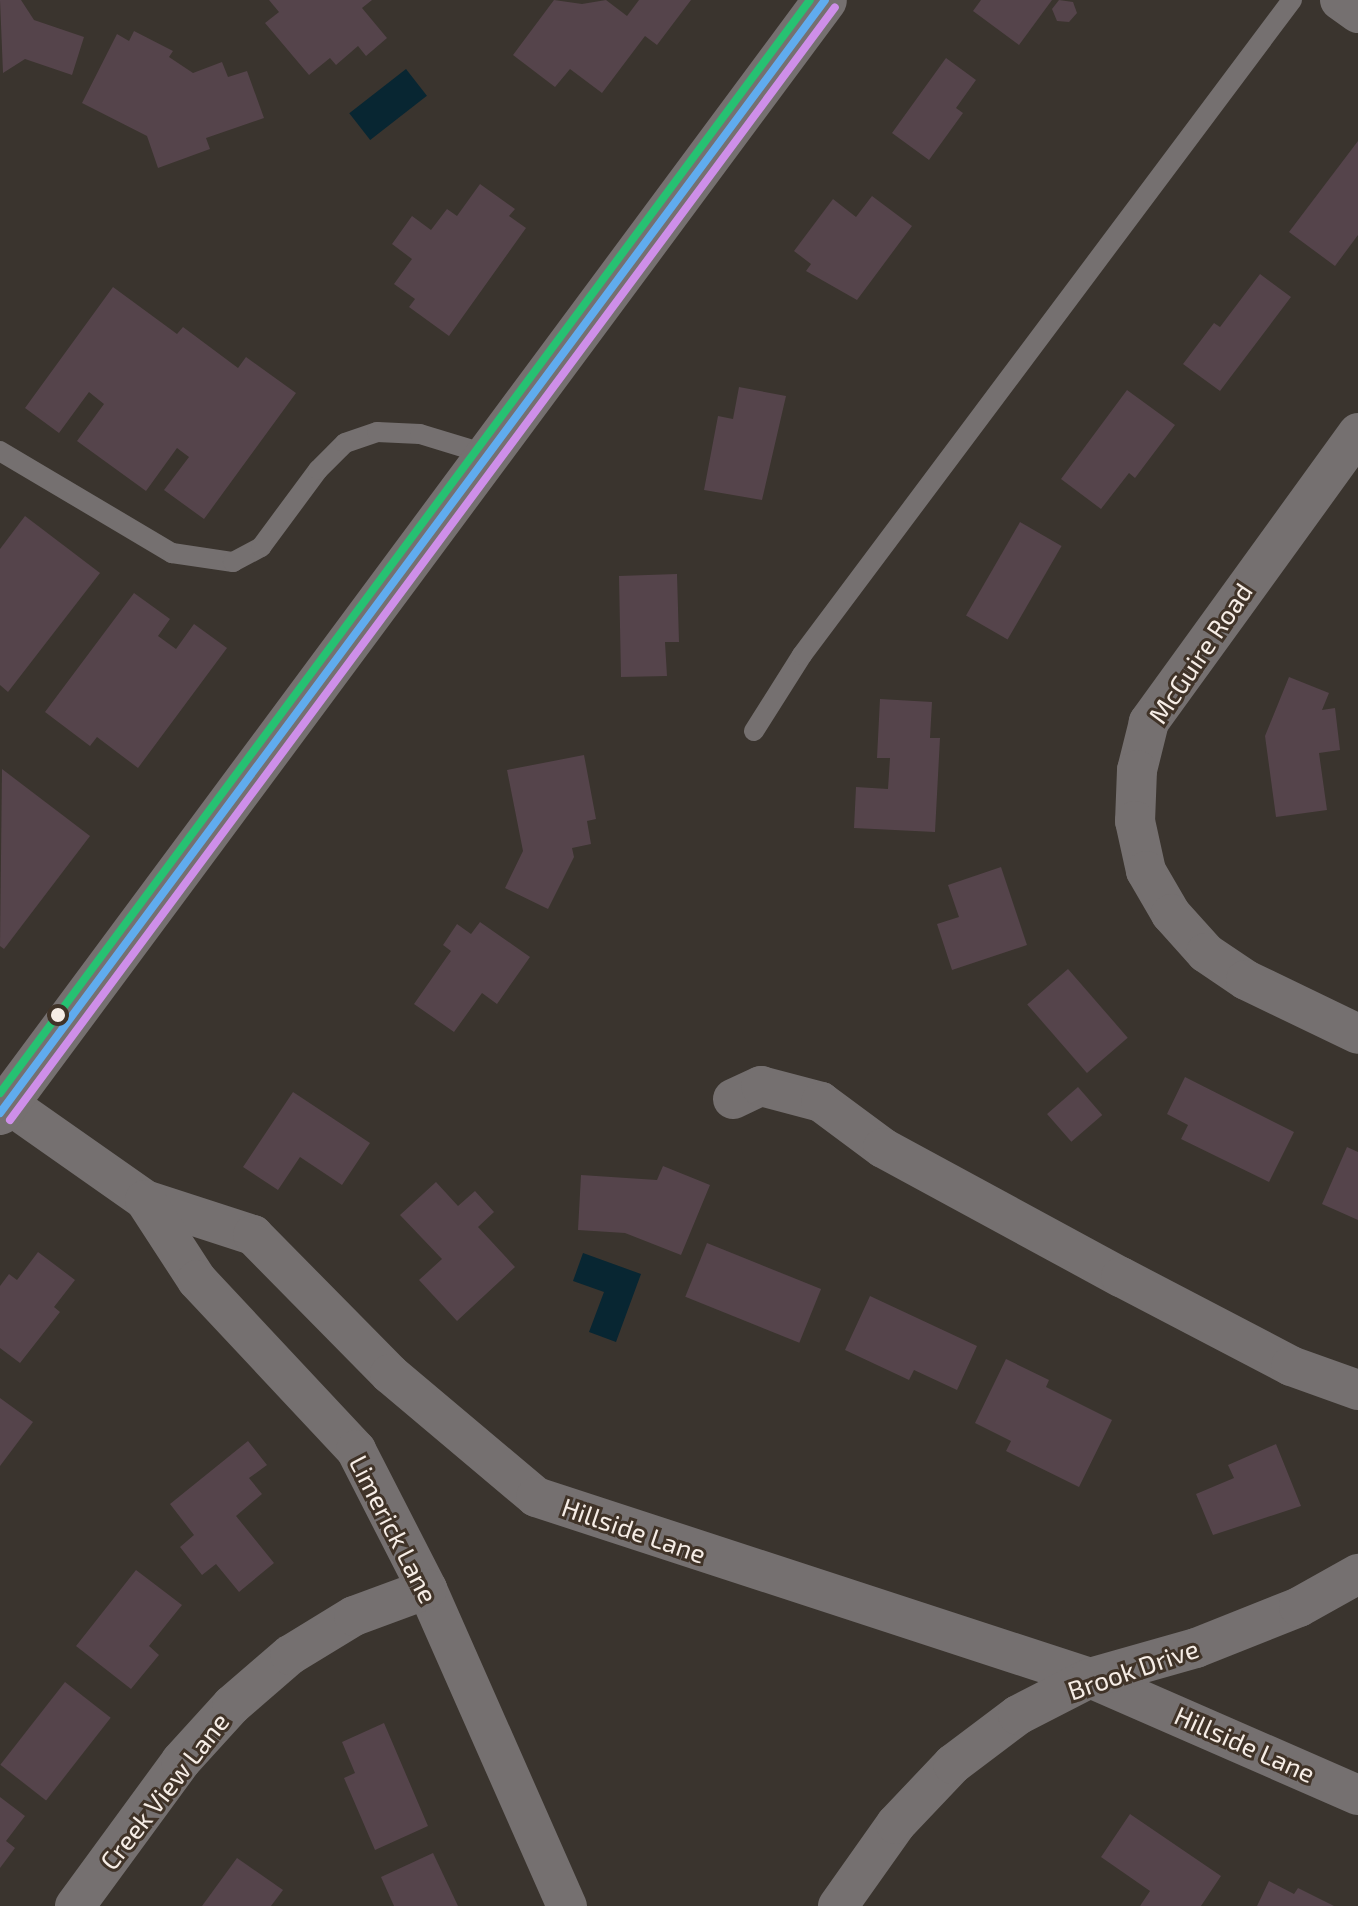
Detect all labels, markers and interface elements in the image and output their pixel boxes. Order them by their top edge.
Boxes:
street label: McGuire Road [1142,577,1258,729]
unlabelled marker [50,1007,66,1023]
street label: Limerick Lane [343,1450,445,1608]
street label: Hillside Lane [558,1491,710,1569]
street label: Brook Drive [1063,1632,1203,1706]
street label: Hillside Lane [1170,1699,1320,1789]
street label: Creek View Lane [93,1706,235,1876]

